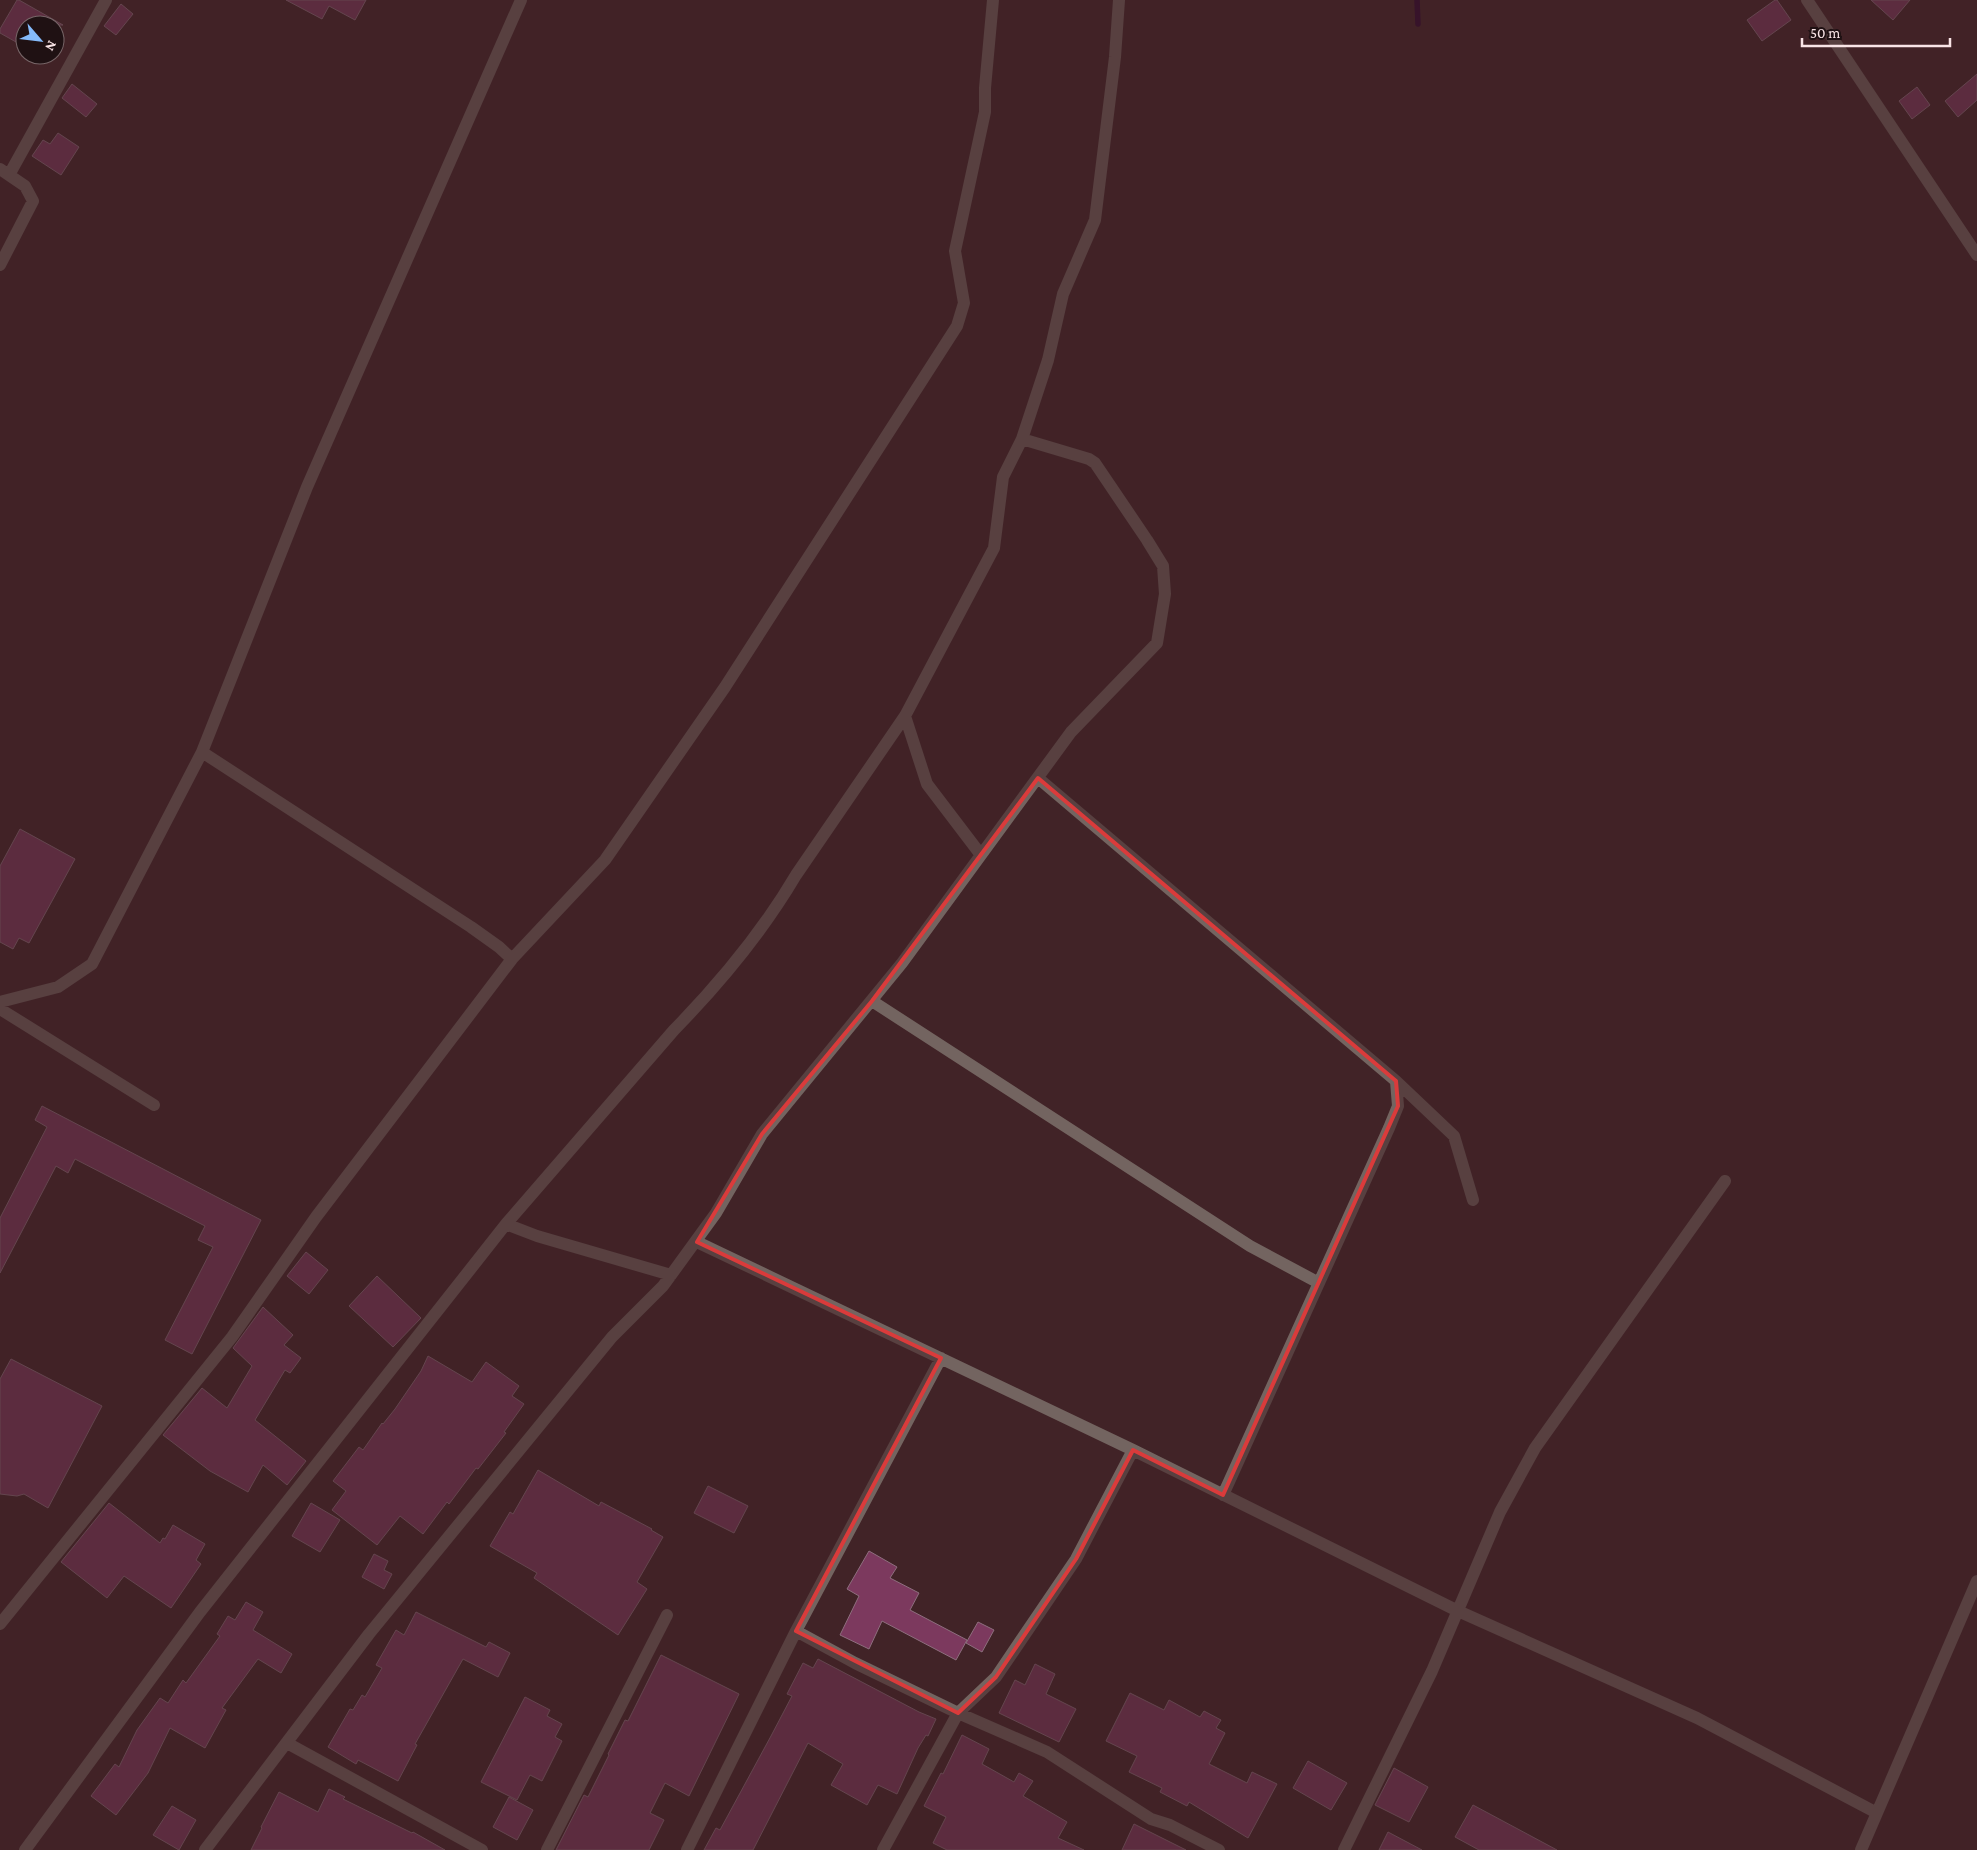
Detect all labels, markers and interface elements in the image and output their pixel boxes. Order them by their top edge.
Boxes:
north arrow [15,15,65,65]
scale bar [1802,15,1950,47]
text: 50 m [1810,25,1840,41]
text: N [42,38,61,54]

